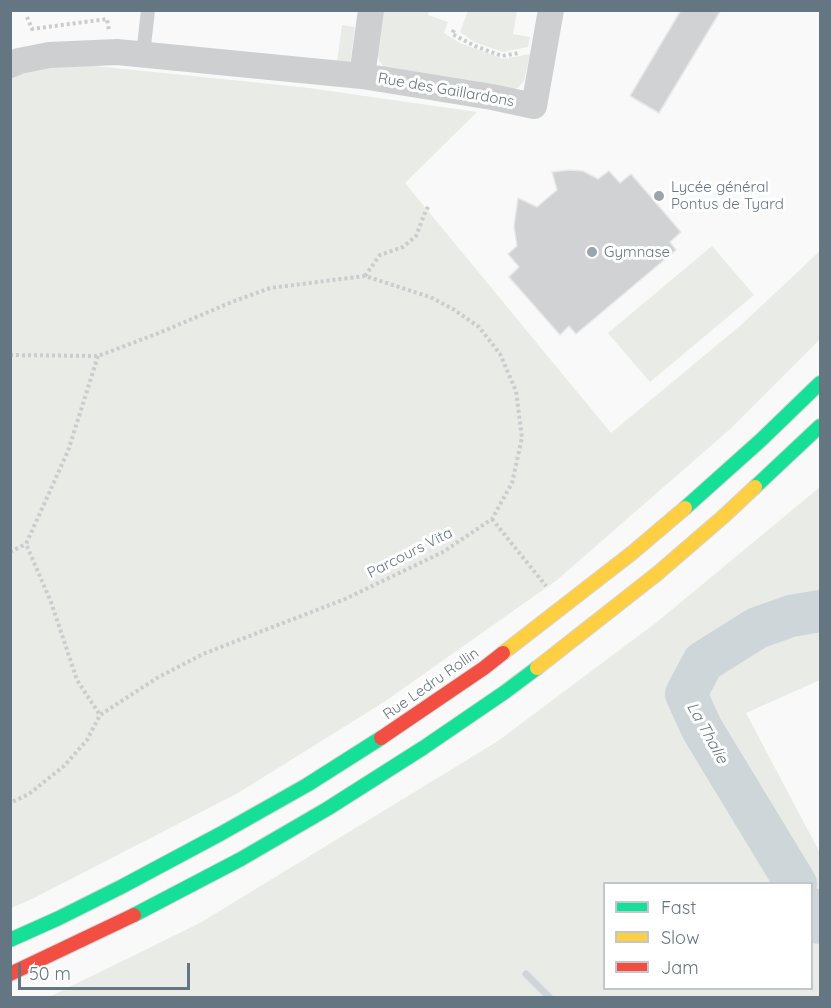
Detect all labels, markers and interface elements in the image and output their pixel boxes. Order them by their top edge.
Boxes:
street label: Rue des Gaillardons [377,69,515,111]
place label: Lycée général Pontus de Tyard [671,178,784,213]
marker: Lycée général Pontus de Tyard [652,189,666,203]
place label: Gymnase [604,243,670,261]
marker: Gymnase [585,245,599,259]
street label: Parcours Vita [364,524,456,582]
street label: Rue Ledru Rollin [380,644,482,724]
water label: La Thalie [682,699,732,767]
legend [603,882,813,990]
text: Fast [661,896,696,919]
text: Slow [661,926,699,949]
scale bar [21,951,194,989]
text: Jam [661,956,699,979]
text: 50 m [29,962,71,985]

